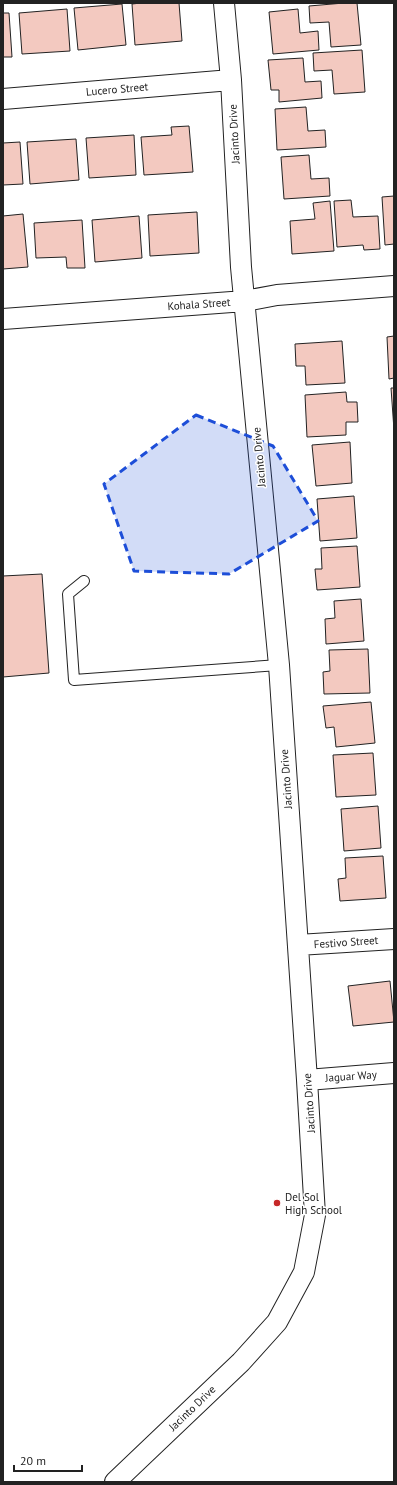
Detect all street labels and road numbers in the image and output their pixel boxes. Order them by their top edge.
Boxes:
street label: Lucero Street [85,79,149,99]
street label: Jacinto Drive [225,103,243,165]
street label: Kohala Street [167,295,231,313]
street label: Jacinto Drive [249,426,269,488]
street label: Jacinto Drive [277,748,295,810]
street label: Festivo Street [313,933,379,951]
street label: Jaguar Way [324,1067,378,1085]
street label: Jacinto Drive [300,1072,318,1134]
street label: Jacinto Drive [165,1382,219,1434]

